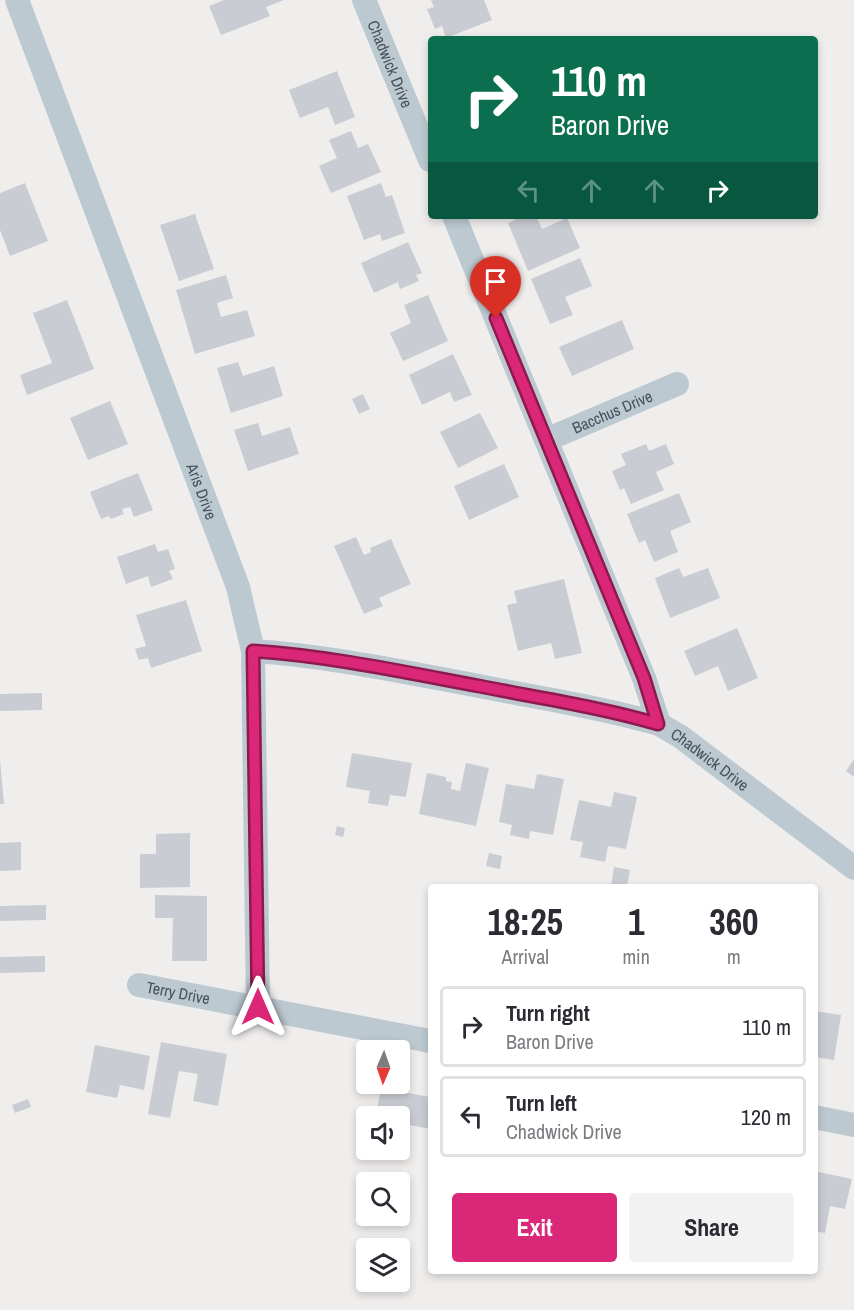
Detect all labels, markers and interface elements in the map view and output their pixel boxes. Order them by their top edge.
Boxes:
street label: Chadwick Drive [362,17,418,111]
text: 110 m [551,53,647,109]
icon: right [452,60,530,138]
text: Baron Drive [551,107,669,143]
icon: left [512,174,545,207]
icon: ahead [575,174,608,207]
icon: ahead [638,174,671,207]
icon: right [701,174,734,207]
pin [470,256,521,318]
icon: arrive [479,265,512,298]
street label: Bacchus Drive [569,385,656,439]
street label: Aris Drive [181,459,223,523]
street label: Chadwick Drive [667,723,754,796]
text: 18:25 [487,898,563,946]
text: 1 [628,898,644,946]
text: 360 [709,898,759,946]
text: Arrival [502,943,549,970]
text: min [622,943,650,970]
text: m [727,943,741,970]
position arrow [226,975,290,1039]
street label: Terry Drive [145,976,212,1009]
text: Turn right [506,998,590,1028]
icon: right [455,1010,488,1043]
text: 110 m [742,1012,791,1042]
text: Baron Drive [506,1028,594,1055]
north arrow [356,1040,410,1094]
map controls [356,1040,410,1292]
text: Turn left [506,1088,577,1118]
icon: left [455,1100,488,1133]
text: 120 m [741,1102,791,1132]
button: sound [356,1106,410,1160]
text: Chadwick Drive [506,1118,622,1145]
button: search [356,1172,410,1226]
button: Exit [452,1193,617,1262]
button: Share [629,1193,794,1262]
button: layers [356,1238,410,1292]

